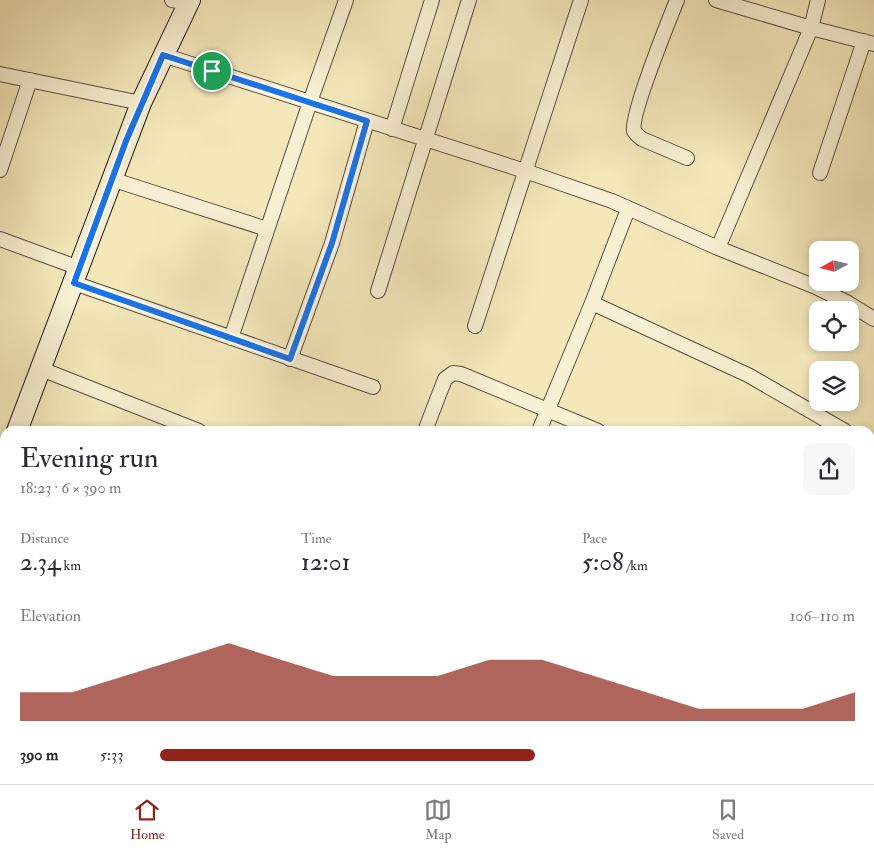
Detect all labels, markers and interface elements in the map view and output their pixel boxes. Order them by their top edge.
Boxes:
pin [191,50,233,92]
icon: arrive [198,57,226,85]
north arrow [809,241,859,291]
map controls [809,241,859,411]
button: locate [809,301,859,351]
button: layers [809,361,859,411]
text: Evening run [20,441,158,476]
button: share [803,443,855,495]
text: 18:23 · 6 × 390 m [20,478,121,498]
text: Distance [20,530,69,547]
text: Time [301,530,332,547]
text: Pace [582,530,607,547]
text: 2.34 [20,547,61,578]
text: 12:01 [301,547,350,578]
text: 5:08 [582,547,624,578]
text: km [61,557,81,574]
text: /km [624,557,648,574]
text: Elevation [20,606,81,626]
text: 106–110 m [790,606,855,626]
text: 390 m [20,745,58,765]
text: 5:33 [100,745,123,765]
tab: Home [130,796,165,843]
tab: Map [424,796,452,843]
tab: Saved [712,796,744,843]

